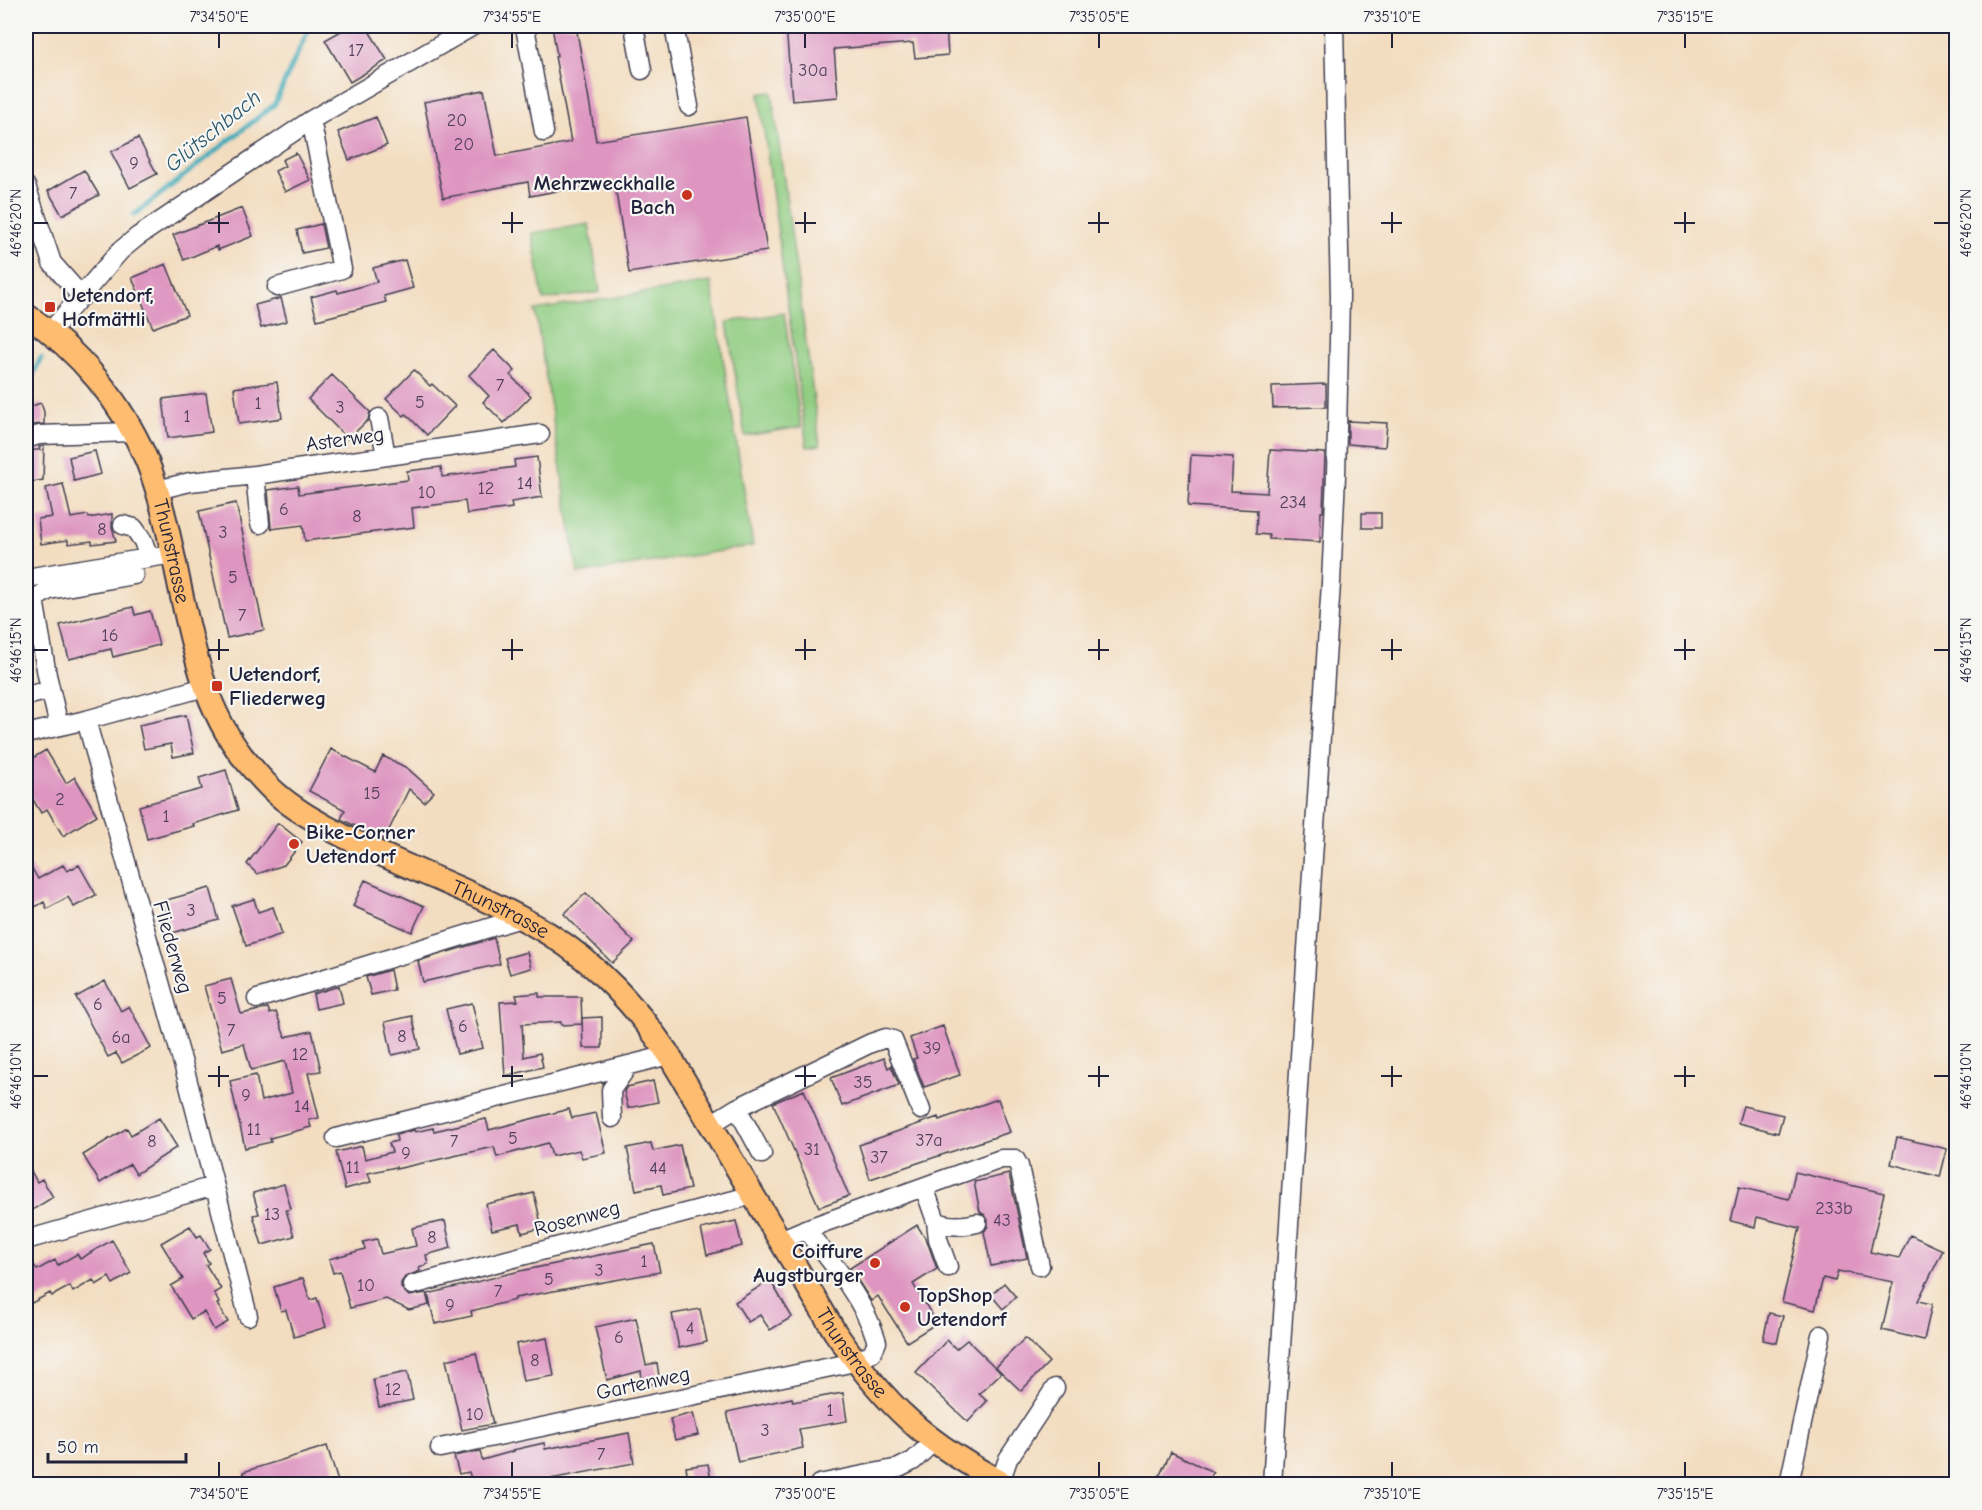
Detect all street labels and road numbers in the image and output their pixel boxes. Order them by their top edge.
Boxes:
street label: Asterweg [304,422,386,456]
street label: Thunstrasse [148,496,195,606]
street label: Thunstrasse [448,875,554,943]
street label: Fliederweg [148,898,198,996]
street label: Rosenweg [531,1195,623,1241]
street label: Thunstrasse [811,1303,893,1403]
street label: Gartenweg [594,1361,692,1405]

